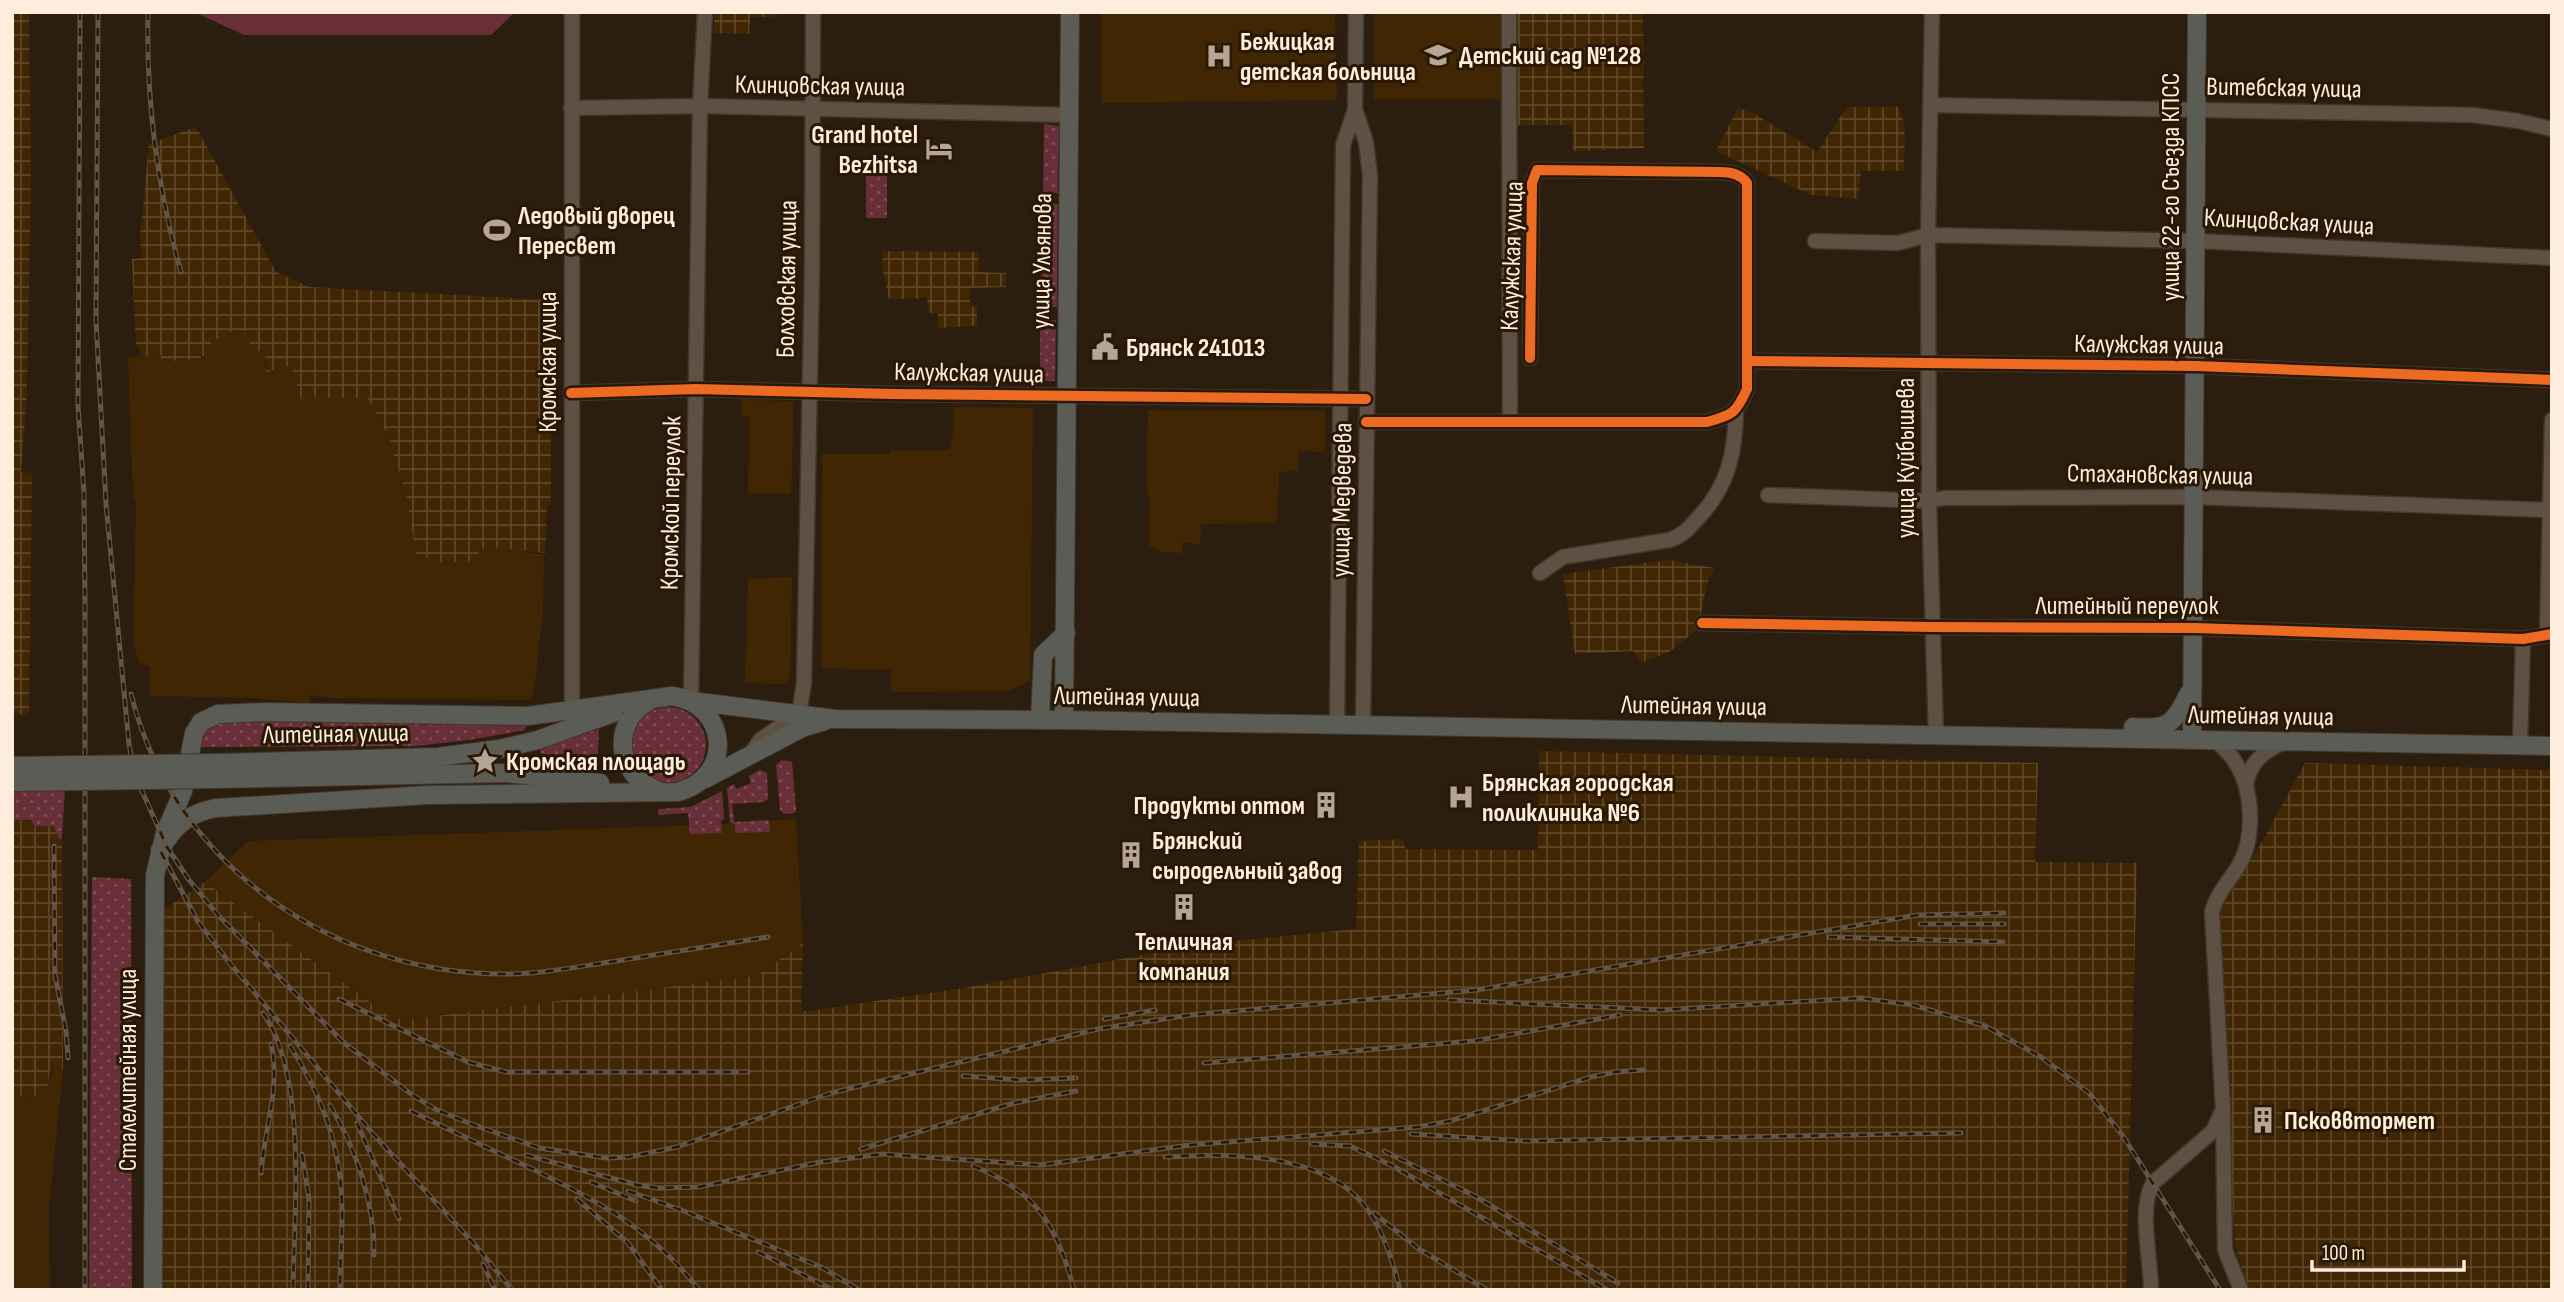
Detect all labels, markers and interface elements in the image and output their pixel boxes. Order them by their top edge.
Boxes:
place label: Бежицкая детская больница [1240,27,1416,88]
school or university icon: Детский сад №128 [1423,40,1453,70]
hospital icon: Бежицкая детская больница [1204,41,1234,71]
place label: Детский сад №128 [1459,41,1641,72]
street label: Клинцовская улица [734,70,905,103]
street label: Витебская улица [2206,72,2362,105]
street label: улица 22-го Съезда КПСС [2156,73,2187,301]
place label: Grand hotel Bezhitsa [811,120,918,181]
hotel icon: Grand hotel Bezhitsa [924,134,954,164]
street label: Калужская улица [1494,181,1531,331]
street label: улица Ульянова [1026,193,1059,329]
street label: Болховская улица [771,200,804,358]
place label: Ледовый дворец Пересвет [517,201,675,262]
street label: Клинцовская улица [2203,203,2375,242]
sports icon: Ледовый дворец Пересвет [482,215,512,245]
street label: Кромская улица [533,291,564,433]
street label: Калужская улица [2074,329,2224,362]
public building icon: Брянск 241013 [1090,332,1120,362]
place label: Брянск 241013 [1126,333,1265,364]
street label: Калужская улица [894,357,1044,390]
street label: улица Куйбышева [1891,378,1922,538]
street label: Кромской переулок [654,416,689,590]
street label: улица Медведева [1326,422,1359,578]
street label: Стахановская улица [2067,458,2253,493]
street label: Литейный переулок [2035,591,2219,622]
street label: Литейная улица [1053,681,1200,714]
street label: Литейная улица [1620,690,1767,723]
street label: Литейная улица [2187,700,2334,733]
street label: Литейная улица [262,718,409,751]
place icon: Кромская площадь [470,746,500,776]
place label: Кромская площадь [506,747,686,778]
place label: Брянская городская поликлиника №6 [1482,768,1674,829]
hospital icon: Брянская городская поликлиника №6 [1446,782,1476,812]
building icon: Продукты оптом [1311,790,1341,820]
place label: Продукты оптом [1133,791,1305,822]
place label: Брянский сыродельный завод [1152,826,1342,887]
building icon: Брянский сыродельный завод [1116,840,1146,870]
building icon: Тепличная компания [1169,892,1199,922]
place label: Тепличная компания [1135,927,1233,988]
street label: Сталелитейная улица [113,969,144,1171]
building icon: Псковвтормет [2248,1105,2278,1135]
place label: Псковвтормет [2284,1106,2435,1137]
scale bar [2312,1228,2464,1272]
text: 100 m [2322,1241,2365,1266]

